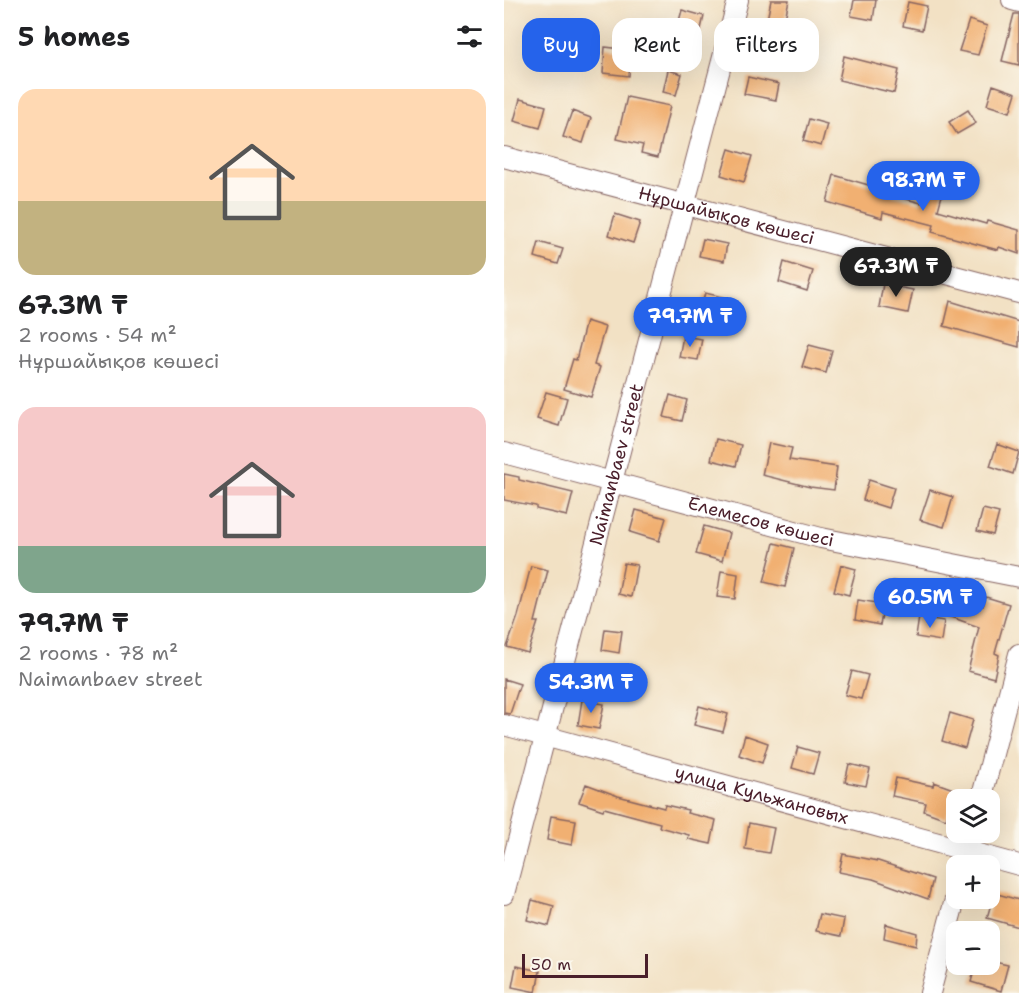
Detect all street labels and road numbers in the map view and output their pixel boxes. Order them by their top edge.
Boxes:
street label: Нұршайықов көшесі [636,181,817,250]
street label: Naimanbaev street [584,381,649,548]
street label: Елемесов көшесі [685,491,836,552]
street label: улица Кульжановых [672,760,851,830]

